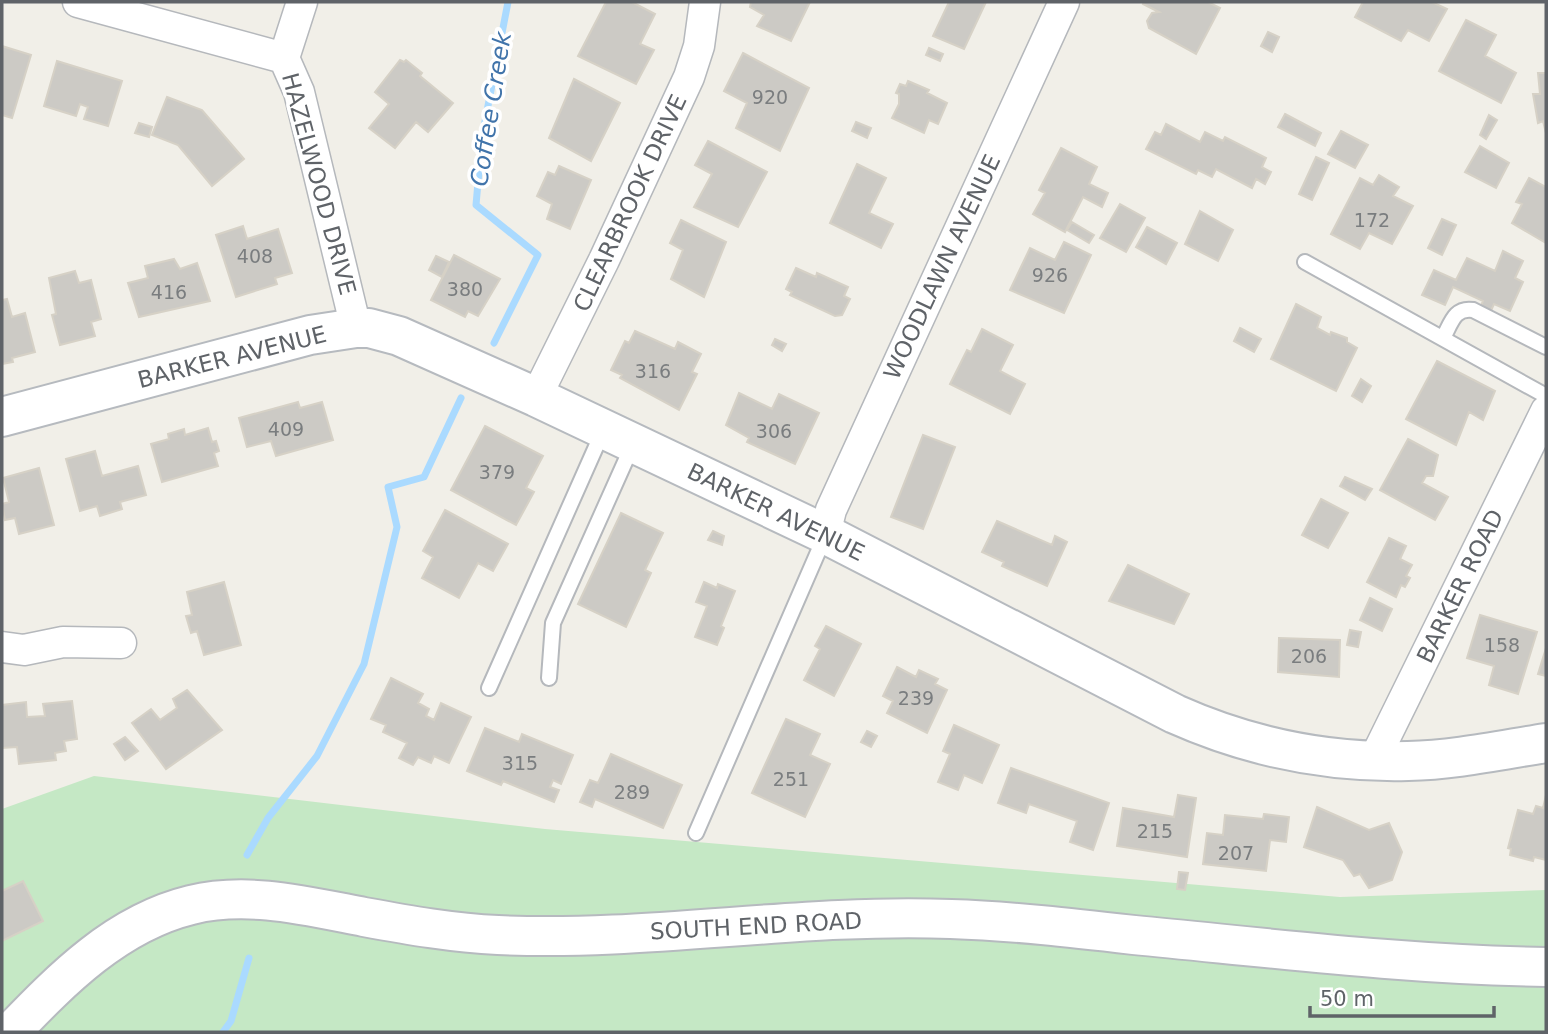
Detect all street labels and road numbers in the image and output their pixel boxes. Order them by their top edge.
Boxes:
street label: HAZELWOOD DRIVE [277,70,361,298]
street label: CLEARBROOK DRIVE [568,90,692,316]
street label: WOODLAWN AVENUE [878,151,1006,383]
street label: BARKER AVENUE [135,321,329,393]
street label: BARKER AVENUE [683,458,869,566]
street label: BARKER ROAD [1412,505,1508,667]
street label: SOUTH END ROAD [649,907,863,945]

